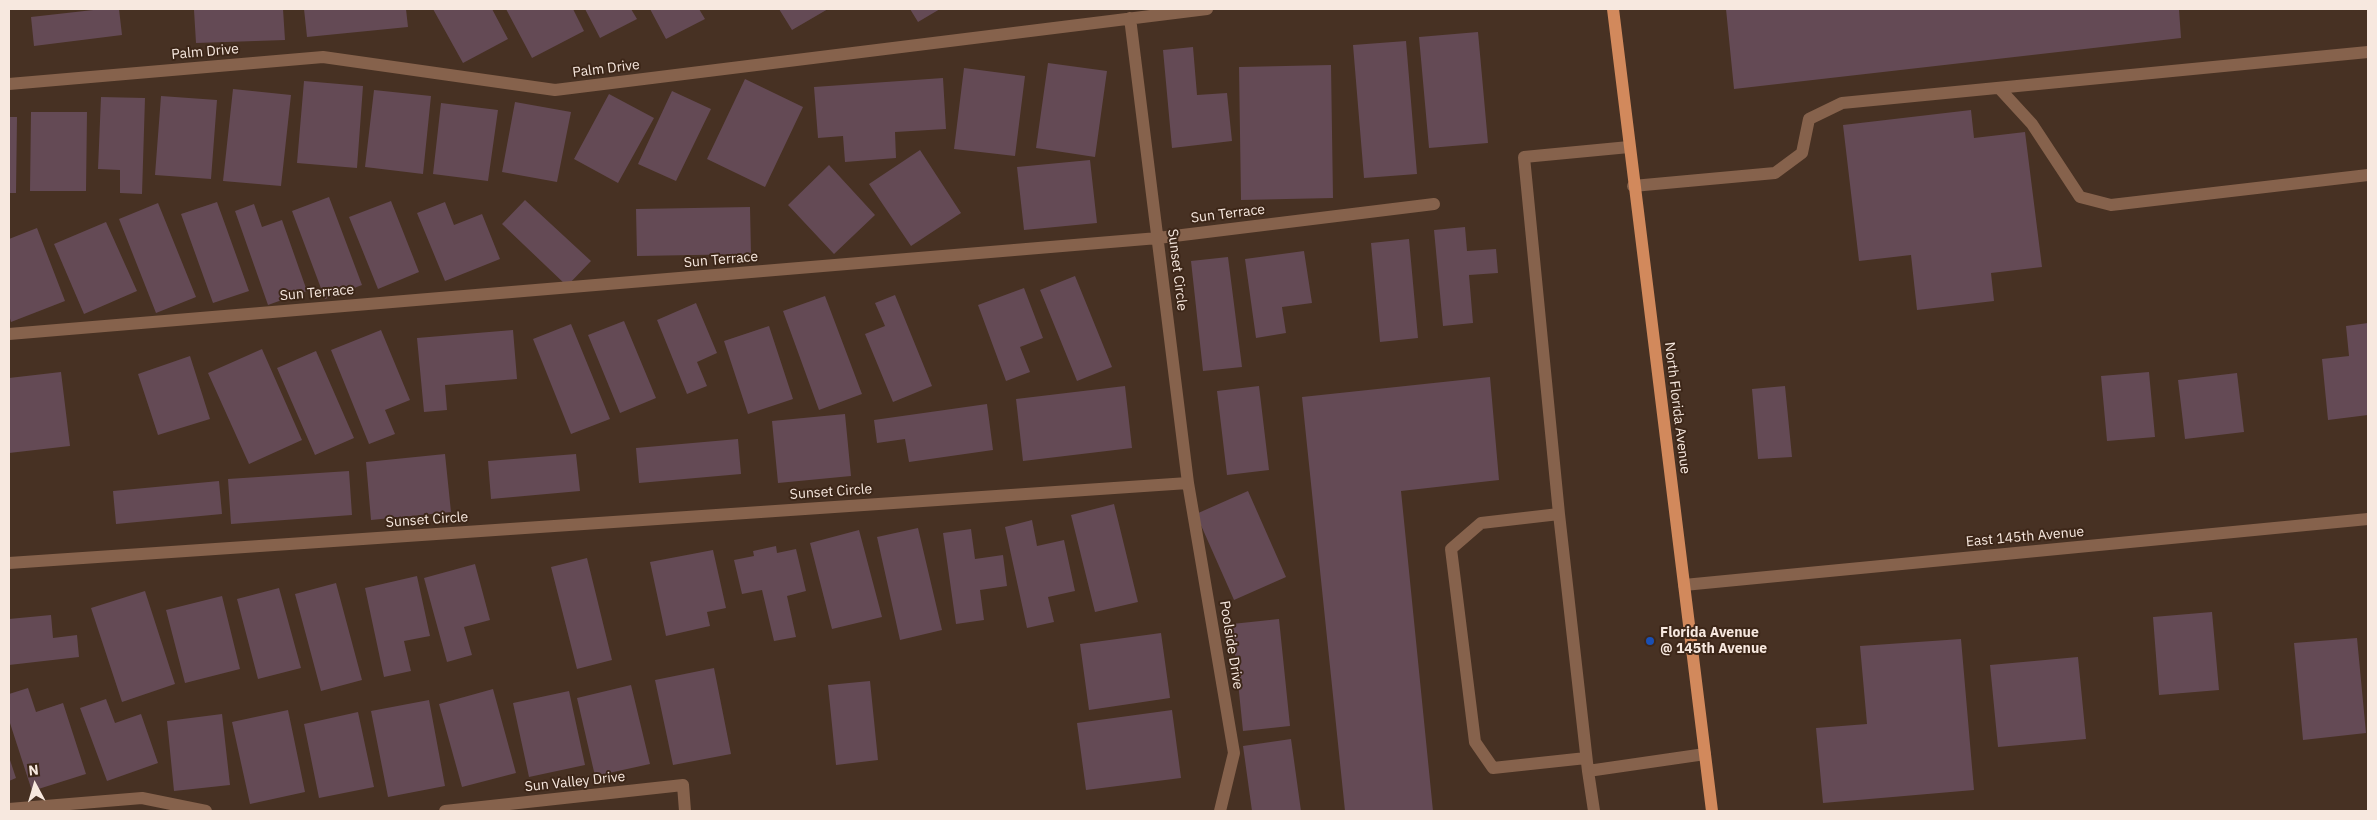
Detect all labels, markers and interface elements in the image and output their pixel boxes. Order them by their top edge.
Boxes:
street label: Palm Drive [171,41,239,63]
street label: Palm Drive [571,57,641,81]
street label: Sun Terrace [1190,201,1266,227]
street label: Sunset Circle [1164,228,1190,312]
street label: Sun Terrace [683,248,759,272]
street label: Sun Terrace [279,281,355,305]
street label: North Florida Avenue [1661,341,1693,475]
street label: Sunset Circle [789,481,873,503]
street label: Sunset Circle [385,509,469,531]
street label: East 145th Avenue [1965,523,2085,551]
street label: Poolside Drive [1216,599,1246,691]
place label: Florida Avenue @ 145th Avenue [1660,625,1767,658]
marker: Florida Avenue @ 145th Avenue [1644,635,1656,647]
north arrow [10,760,60,810]
text: N [27,761,39,780]
street label: Sun Valley Drive [524,768,626,796]

